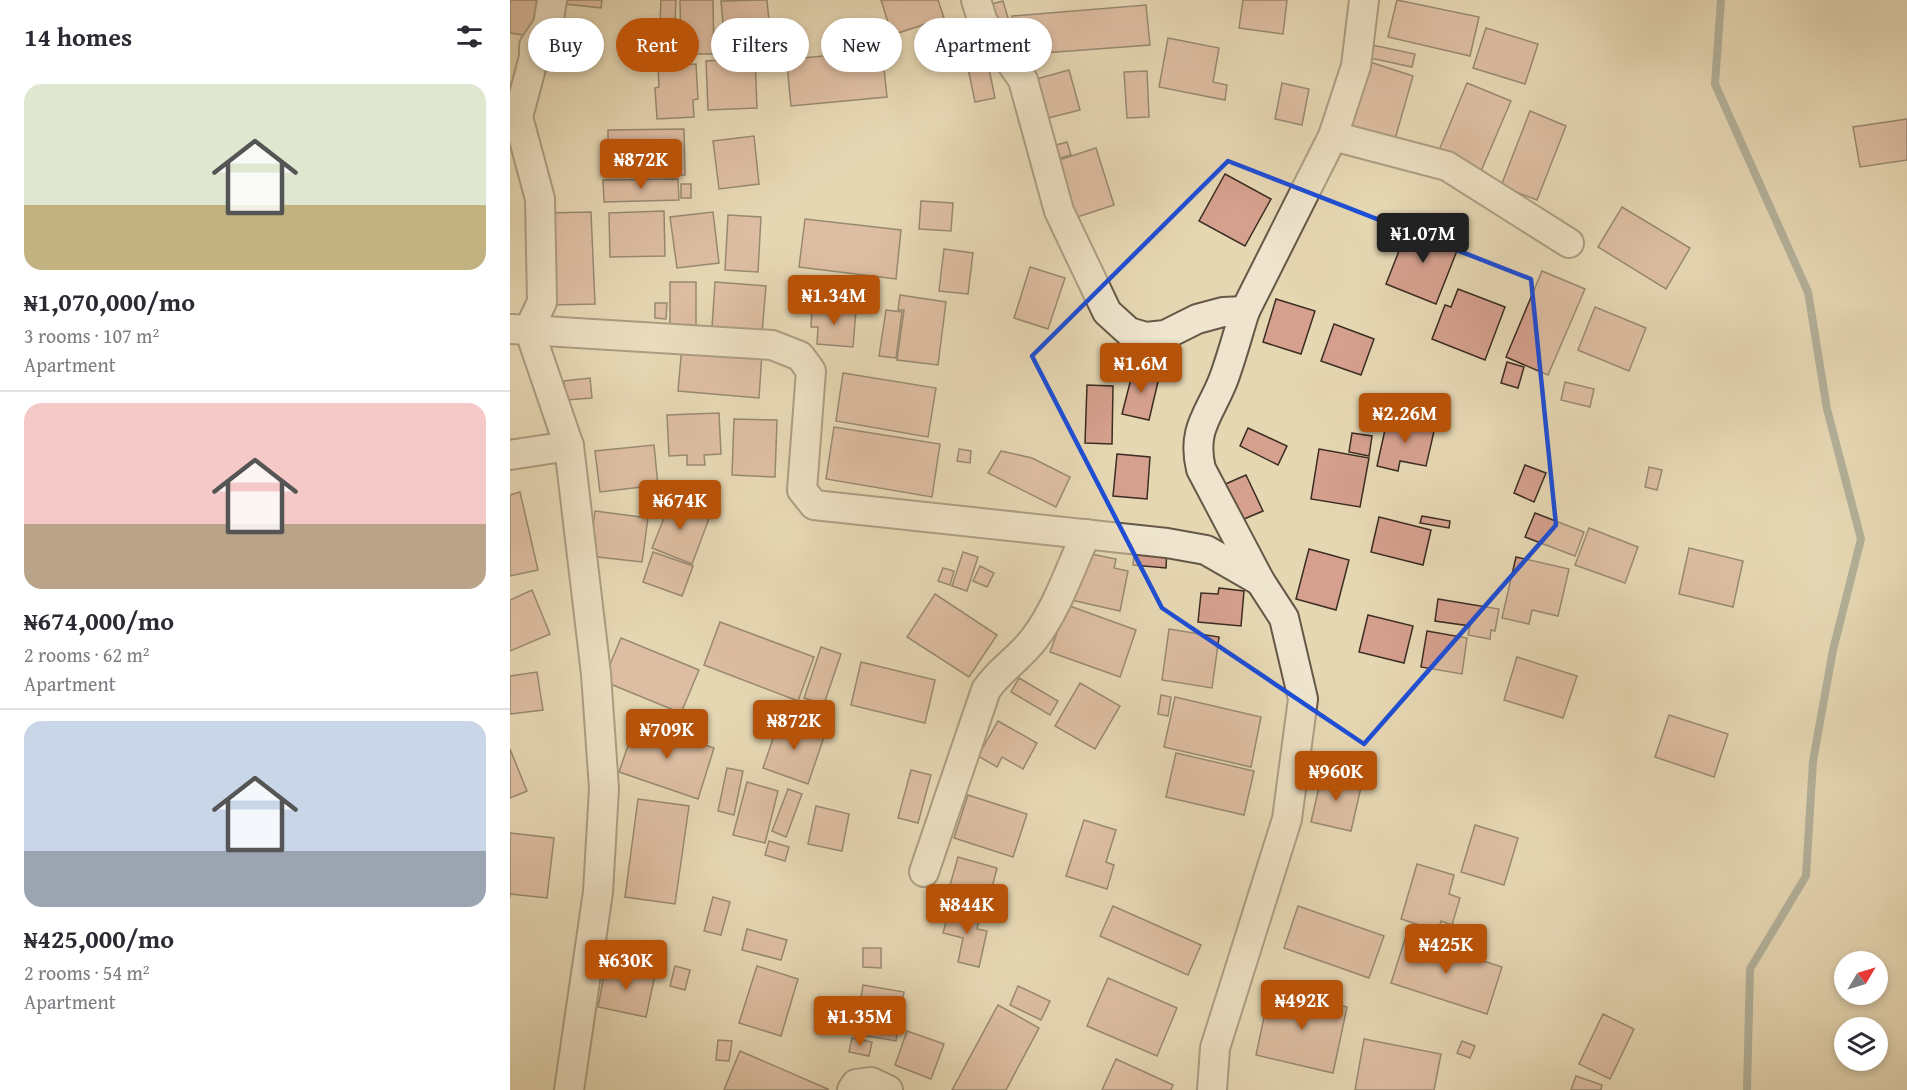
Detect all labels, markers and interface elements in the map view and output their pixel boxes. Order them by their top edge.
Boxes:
text: 14 homes [24,17,132,56]
chip: Buy [528,18,604,72]
chip: Rent [616,18,699,72]
chip: Filters [711,18,809,72]
chip: New [821,18,902,72]
chip: Apartment [914,18,1052,72]
icon: filters [453,20,486,53]
icon: home [201,123,309,231]
pin: ₦872K [599,139,683,190]
text: ₦872K [614,144,668,173]
pin: ₦1.07M [1374,213,1472,264]
text: ₦1.07M [1391,218,1455,247]
pin: ₦1.34M [785,275,883,326]
text: ₦1.34M [802,280,866,309]
text: ₦1,070,000/mo [24,282,195,321]
text: 3 rooms · 107 m² [24,321,159,350]
pin: ₦1.6M [1099,343,1183,394]
text: ₦1.6M [1114,348,1168,377]
text: Apartment [24,350,116,379]
pin: ₦2.26M [1356,393,1454,444]
text: ₦2.26M [1373,398,1437,427]
icon: home [201,442,309,550]
pin: ₦674K [638,480,722,531]
text: ₦674K [653,485,707,514]
text: ₦674,000/mo [24,601,174,640]
text: 2 rooms · 62 m² [24,640,150,669]
text: Apartment [24,669,116,698]
pin: ₦872K [752,700,836,751]
text: ₦872K [767,705,821,734]
pin: ₦709K [625,709,709,760]
text: ₦709K [640,714,694,743]
pin: ₦960K [1294,751,1378,802]
text: ₦960K [1309,756,1363,785]
icon: home [201,760,309,868]
pin: ₦844K [925,884,1009,935]
text: ₦844K [940,889,994,918]
text: ₦425,000/mo [24,919,174,958]
pin: ₦425K [1404,924,1488,975]
text: ₦425K [1419,929,1473,958]
pin: ₦630K [584,940,668,991]
text: ₦630K [599,945,653,974]
north arrow [1834,951,1888,1005]
map controls [1834,951,1888,1071]
text: 2 rooms · 54 m² [24,958,150,987]
pin: ₦492K [1260,980,1344,1031]
text: ₦492K [1275,985,1329,1014]
text: Apartment [24,987,116,1016]
pin: ₦1.35M [811,996,909,1047]
text: ₦1.35M [828,1001,892,1030]
button: layers [1834,1017,1888,1071]

